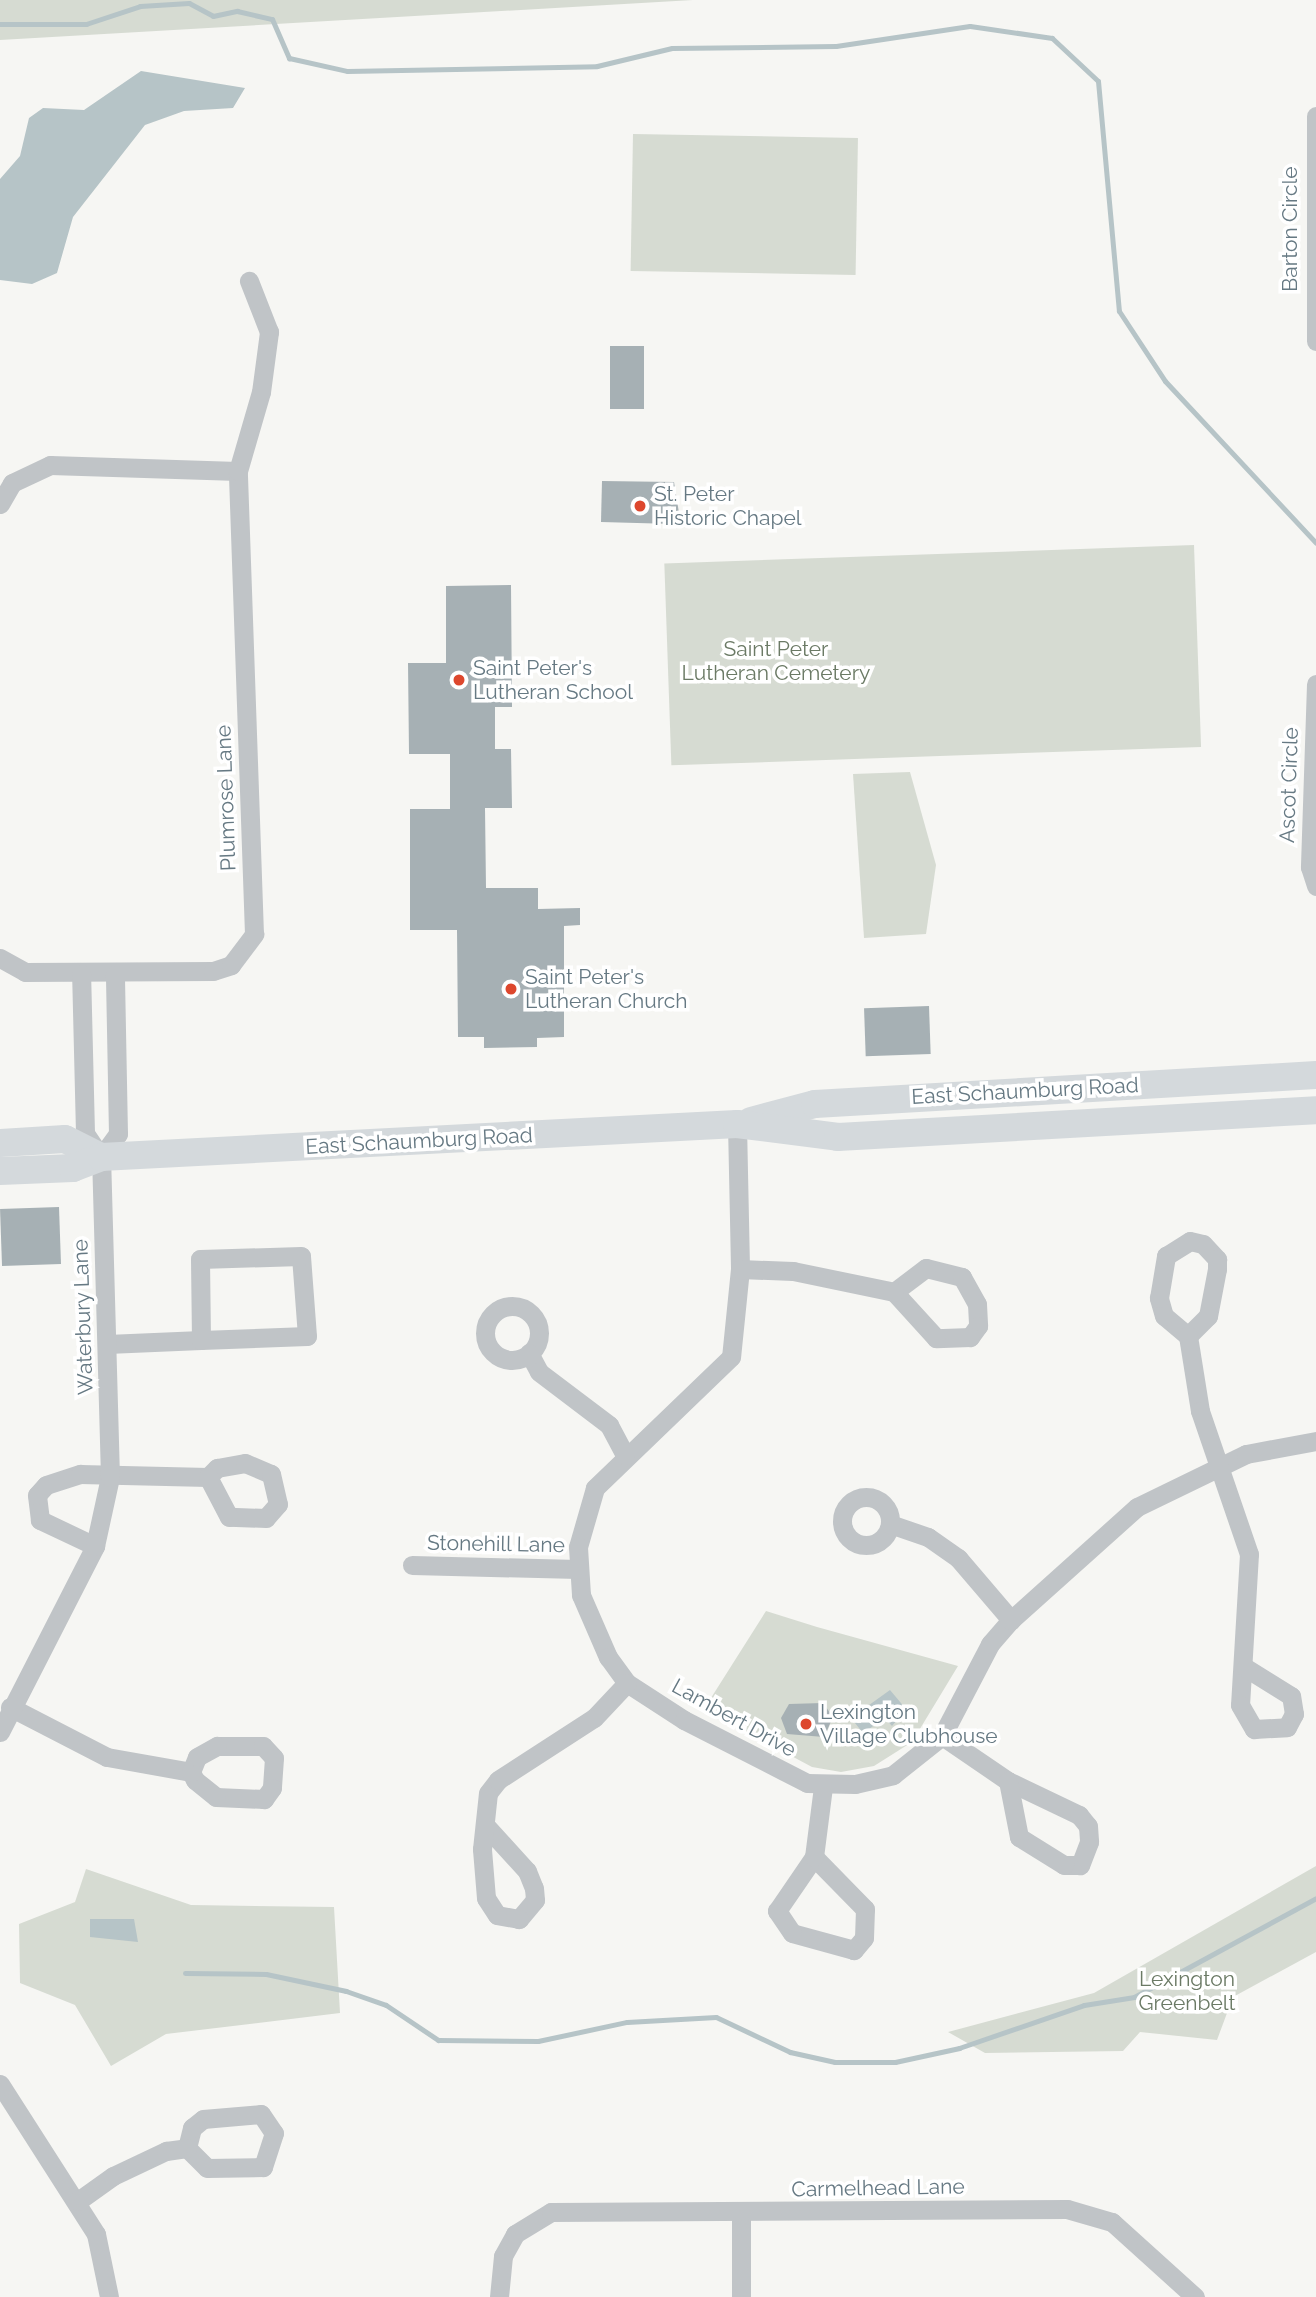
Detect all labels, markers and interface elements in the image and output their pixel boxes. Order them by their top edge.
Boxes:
street label: Barton Circle [1277,166,1303,292]
place label: St. Peter Historic Chapel [654,481,801,531]
marker: St. Peter Historic Chapel [632,498,648,514]
park label: Saint Peter Lutheran Cemetery [682,636,870,686]
place label: Saint Peter's Lutheran School [473,655,633,705]
marker: Saint Peter's Lutheran School [451,672,467,688]
street label: Plumrose Lane [211,725,241,871]
street label: Ascot Circle [1274,727,1304,843]
place label: Saint Peter's Lutheran Church [525,964,688,1014]
marker: Saint Peter's Lutheran Church [503,981,519,997]
street label: East Schaumburg Road [911,1072,1139,1110]
street label: East Schaumburg Road [305,1122,533,1160]
street label: Waterbury Lane [68,1238,98,1396]
street label: Stonehill Lane [427,1530,565,1558]
street label: Lambert Drive [667,1673,801,1763]
place label: Lexington Village Clubhouse [820,1699,998,1749]
marker: Lexington Village Clubhouse [798,1716,814,1732]
park label: Lexington Greenbelt [1139,1966,1235,2016]
street label: Carmelhead Lane [791,2174,965,2202]

